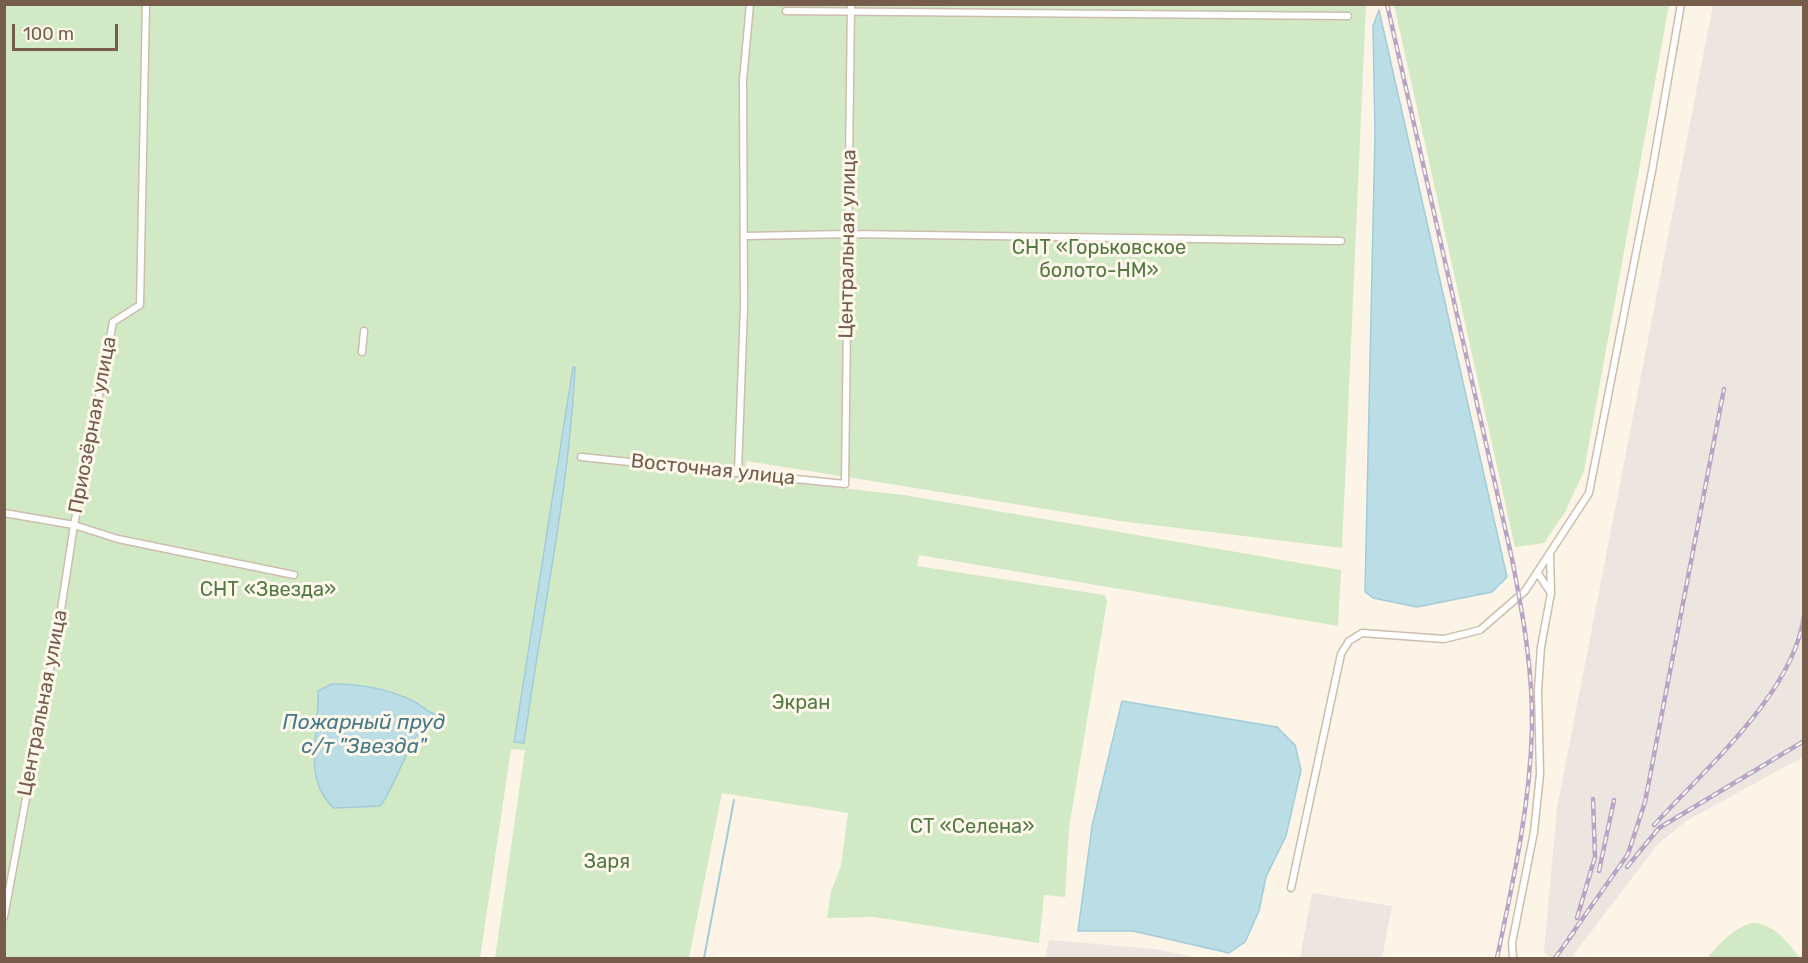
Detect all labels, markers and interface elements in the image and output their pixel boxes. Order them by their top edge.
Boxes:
scale bar [15,12,122,50]
text: 100 m [23,23,74,45]
street label: Центральная улица [834,149,862,339]
park label: СНТ «Горьковское болото-НМ» [1012,236,1186,283]
street label: Приозёрная улица [64,334,122,516]
street label: Восточная улица [630,449,796,491]
park label: СНТ «Звезда» [200,578,336,602]
street label: Центральная улица [13,608,73,798]
park label: Экран [772,691,830,715]
water label: Пожарный пруд с/т "Звезда" [283,710,445,760]
park label: СТ «Селена» [910,815,1034,839]
park label: Заря [584,850,630,874]

